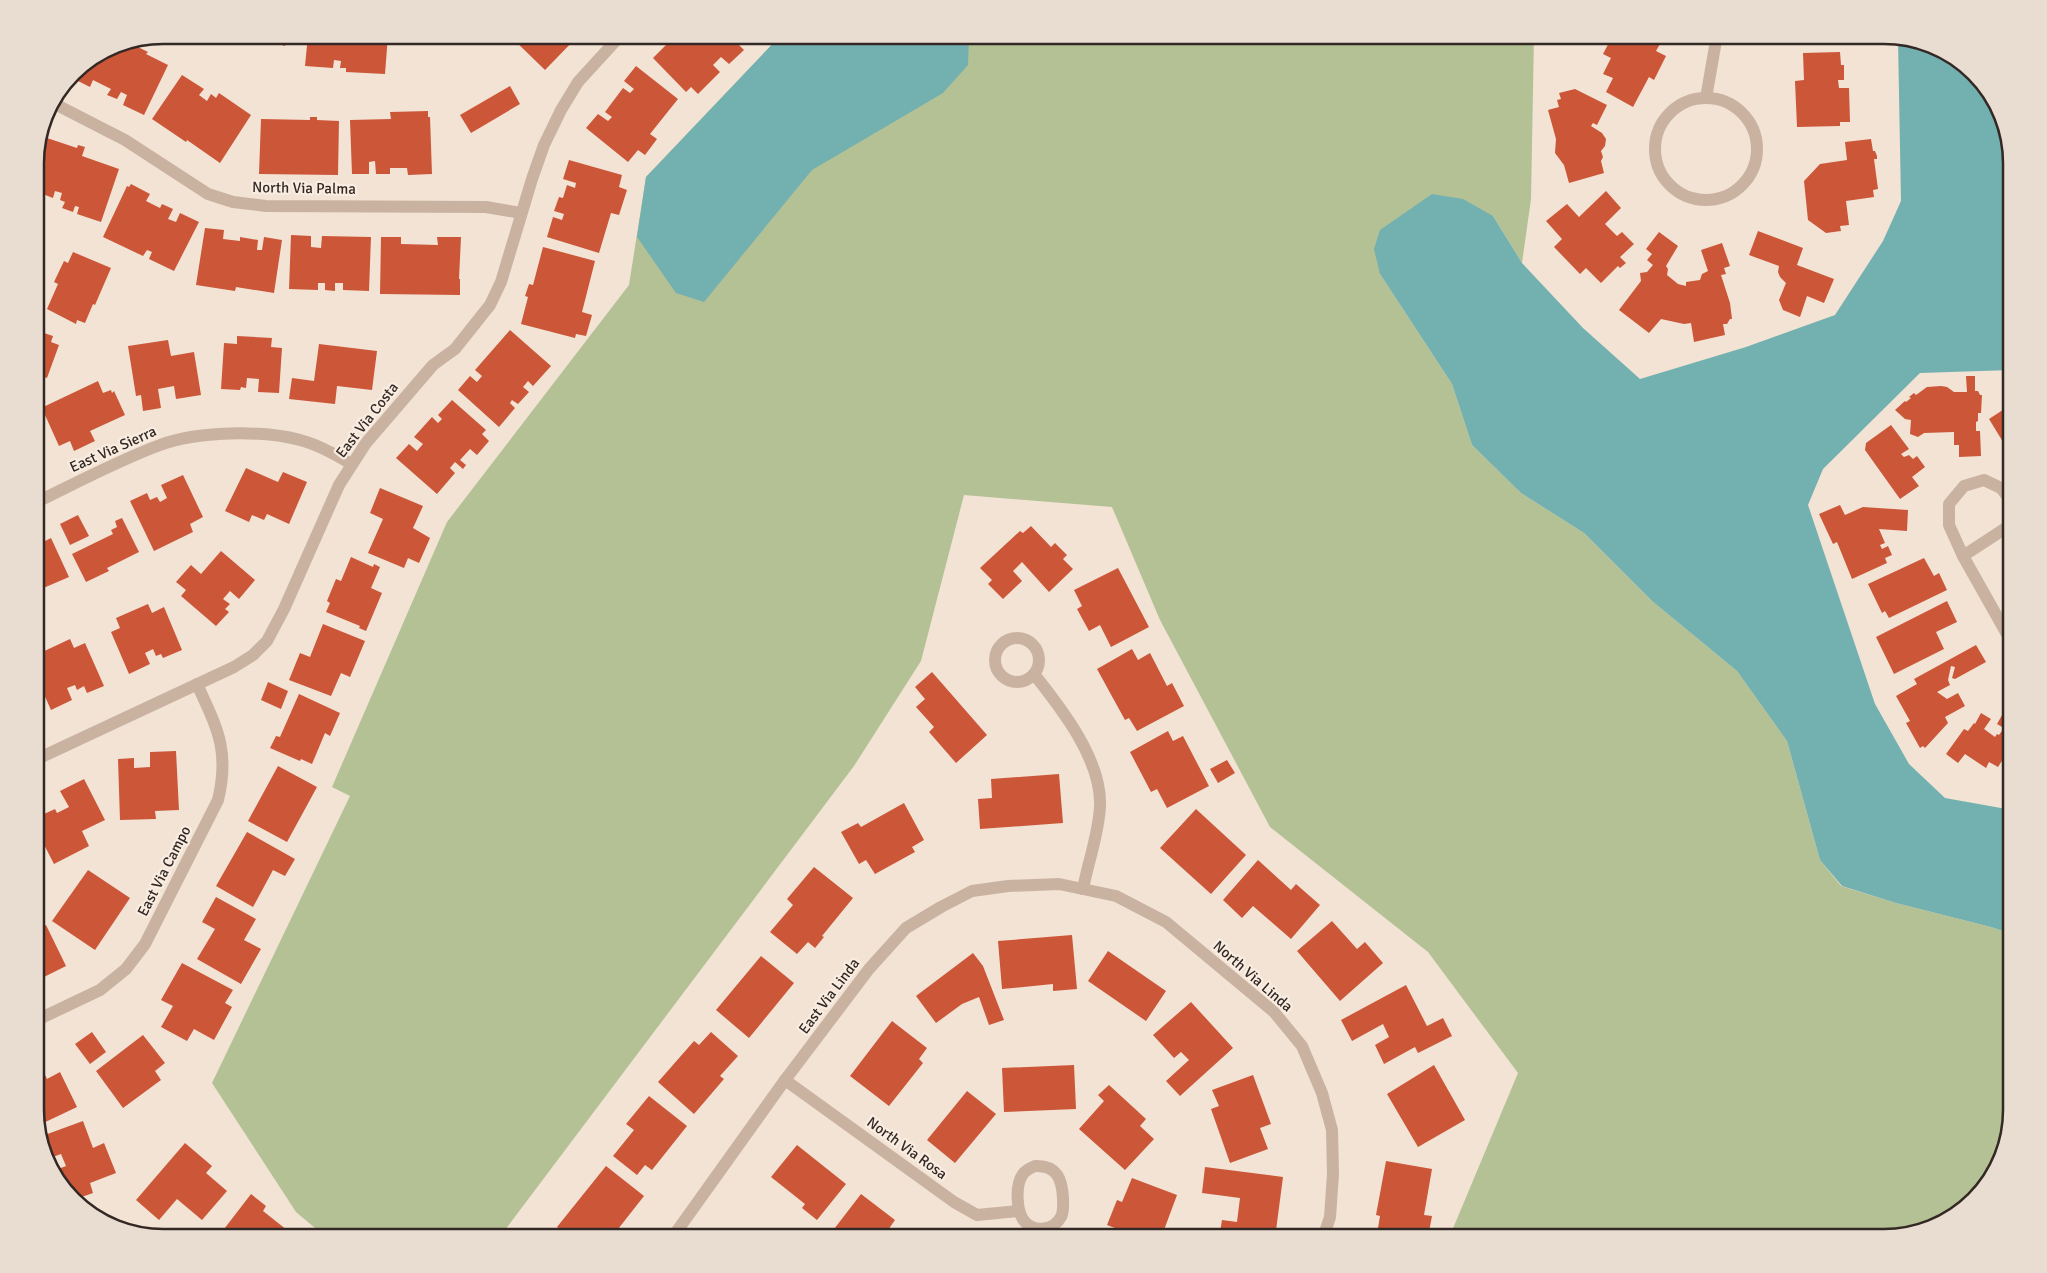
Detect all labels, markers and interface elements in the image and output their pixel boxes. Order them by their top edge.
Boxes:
street label: North Via Palma [252,178,356,198]
street label: East Via Costa [332,379,402,461]
street label: East Via Sierra [67,422,159,476]
street label: East Via Campo [134,823,195,919]
street label: North Via Linda [1210,937,1296,1015]
street label: East Via Linda [795,955,863,1037]
street label: North Via Rosa [863,1113,951,1183]

